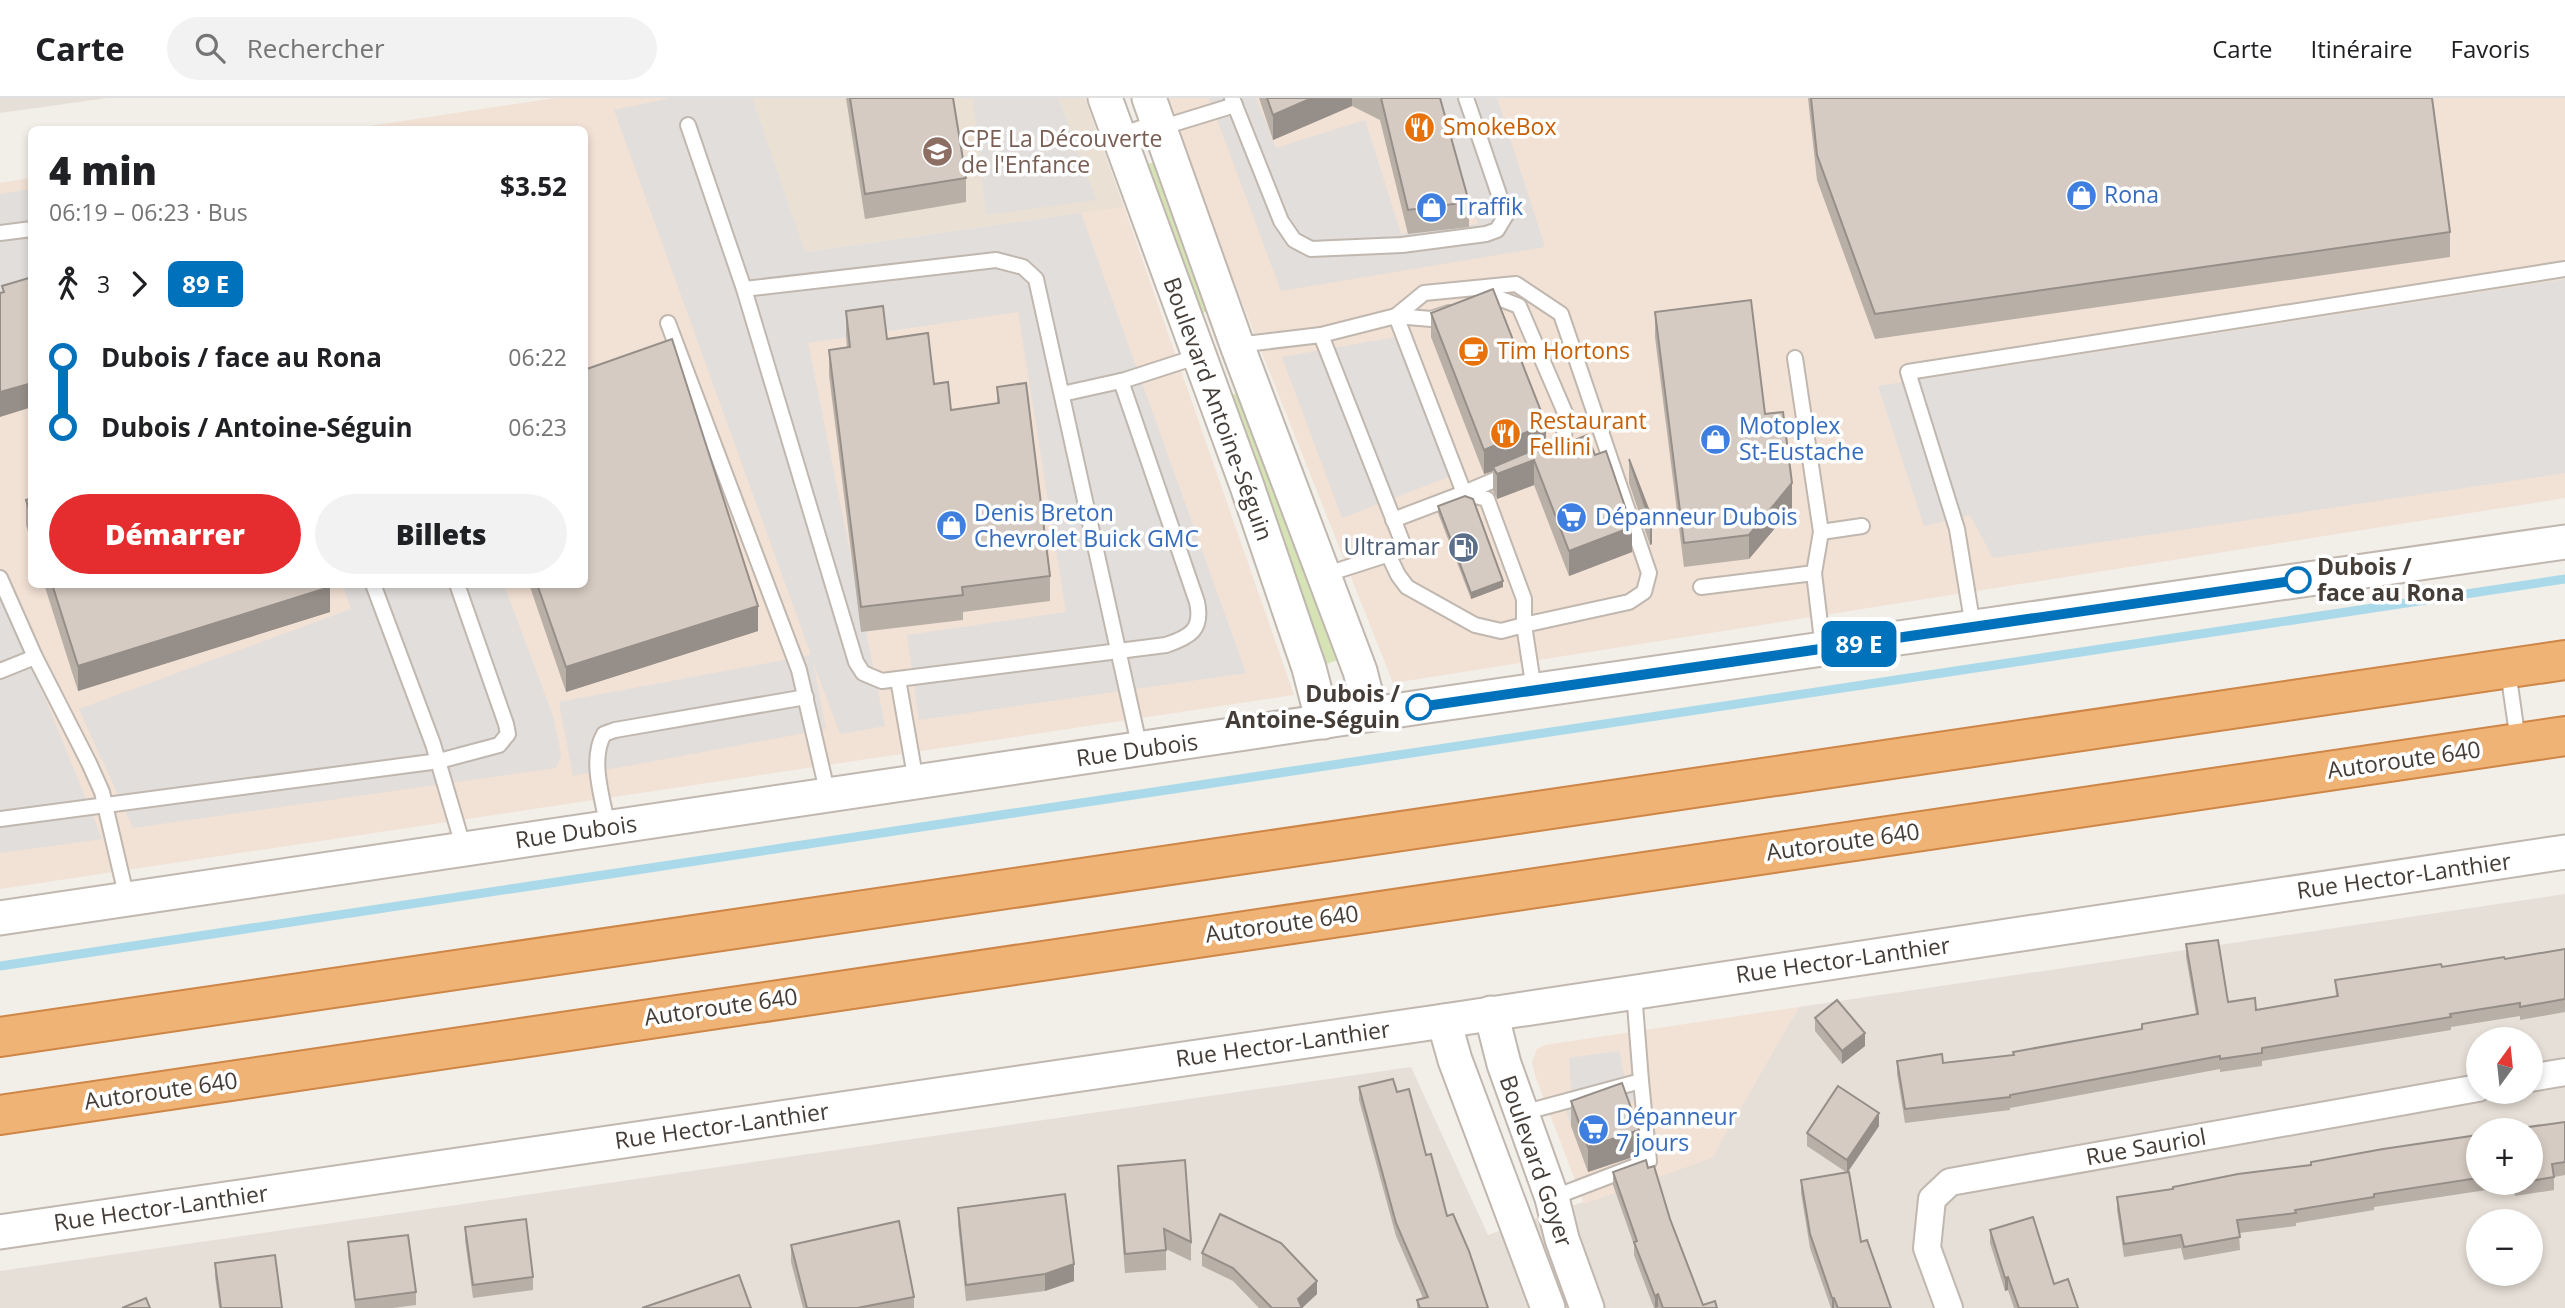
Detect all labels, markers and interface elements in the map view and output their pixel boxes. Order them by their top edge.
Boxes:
search box [167,17,657,80]
text: Carte [35,26,125,71]
icon: search [191,29,229,67]
text: Rechercher [247,30,385,66]
text: Carte [2212,32,2273,65]
text: Itinéraire [2311,32,2413,65]
text: Favoris [2451,32,2530,65]
restaurant icon: SmokeBox [1403,110,1437,144]
place label: SmokeBox [1443,110,1556,142]
place label: CPE La Découverte de l'Enfance [961,122,1162,180]
school or university icon: CPE La Découverte de l'Enfance [921,135,955,169]
text: 4 min [49,144,157,196]
text: $3.52 [500,168,567,204]
shop icon: Rona [2064,178,2098,212]
place label: Rona [2104,178,2159,210]
shop icon: Traffik [1415,190,1449,224]
place label: Traffik [1455,190,1523,222]
text: 06:19 – 06:23 · Bus [49,196,248,228]
icon: walk [49,265,87,303]
icon: forward [120,265,158,303]
text: 89 E [182,267,229,300]
text: 3 [97,268,110,300]
street label: Boulevard Antoine-Séguin [1156,272,1282,545]
cafe icon: Tim Hortons [1457,334,1491,368]
place label: Tim Hortons [1497,334,1630,366]
text: Dubois / face au Rona [101,339,382,375]
text: 06:22 [508,341,567,373]
place label: Restaurant Fellini [1529,404,1647,462]
text: Dubois / Antoine-Séguin [101,409,413,445]
place label: Motoplex St-Eustache [1739,409,1864,467]
text: 06:23 [508,411,567,443]
restaurant icon: Restaurant Fellini [1489,417,1523,451]
shop icon: Motoplex St-Eustache [1699,422,1733,456]
button: Démarrer [49,494,301,574]
button: Billets [315,494,567,574]
place label: Denis Breton Chevrolet Buick GMC [974,496,1199,554]
supermarket icon: Dépanneur Dubois [1555,500,1589,534]
place label: Dépanneur Dubois [1595,500,1798,532]
shop icon: Denis Breton Chevrolet Buick GMC [934,509,968,543]
place label: Ultramar [1344,530,1441,562]
fuel station icon: Ultramar [1446,530,1480,564]
place label: Dubois / face au Rona [2317,550,2465,608]
marker: Dubois / face au Rona [2285,567,2311,593]
line badge: 89 E [1810,621,1908,667]
text: 89 E [1835,627,1883,660]
place label: Dubois / Antoine-Séguin [1225,677,1400,735]
marker: Dubois / Antoine-Séguin [1406,694,1432,720]
street label: Rue Dubois [1074,725,1200,773]
street label: Autoroute 640 [2325,732,2483,786]
street label: Rue Dubois [513,807,639,855]
street label: Autoroute 640 [1764,814,1922,868]
street label: Rue Hector-Lanthier [2295,844,2514,906]
street label: Autoroute 640 [1203,896,1361,950]
street label: Rue Hector-Lanthier [1734,928,1953,990]
street label: Autoroute 640 [642,979,800,1033]
street label: Rue Hector-Lanthier [1174,1012,1393,1074]
north arrow [2466,1027,2543,1104]
map controls [2466,1027,2543,1286]
street label: Autoroute 640 [82,1063,240,1117]
street label: Boulevard Goyer [1493,1071,1582,1251]
street label: Rue Hector-Lanthier [613,1094,832,1156]
place label: Dépanneur 7 jours [1616,1100,1738,1158]
supermarket icon: Dépanneur 7 jours [1576,1113,1610,1147]
button: + [2466,1118,2543,1195]
street label: Rue Sauriol [2083,1120,2208,1172]
street label: Rue Hector-Lanthier [52,1176,271,1238]
button: − [2466,1209,2543,1286]

